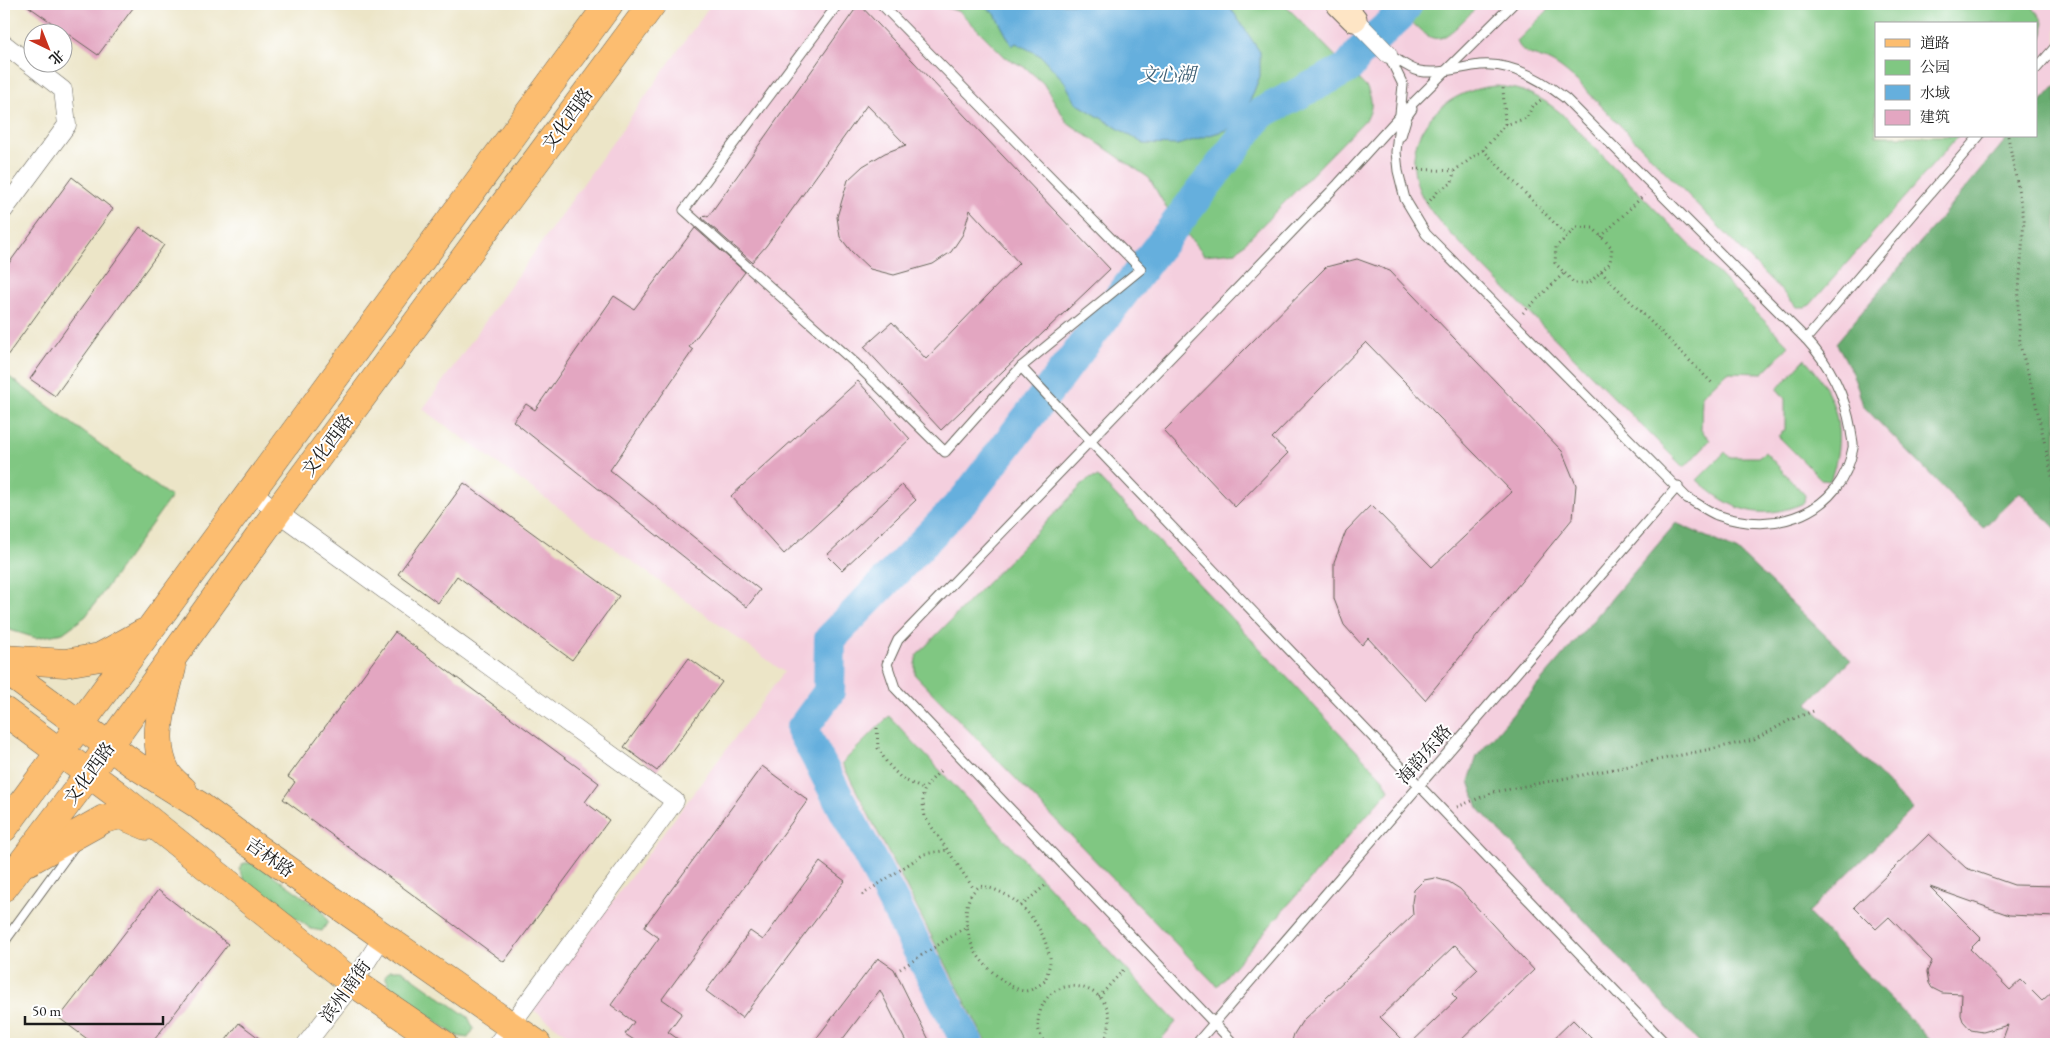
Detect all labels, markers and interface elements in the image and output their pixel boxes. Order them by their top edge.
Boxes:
north arrow [22,22,72,72]
legend [1875,22,2038,138]
text: 道路 [1920,33,1950,52]
text: 北 [46,46,68,69]
text: 公园 [1920,57,1950,76]
water label: 文心湖 [1138,62,1198,87]
street label: 文化西路 [537,83,597,155]
text: 水域 [1920,83,1950,102]
text: 建筑 [1920,107,1950,126]
street label: 文化西路 [296,409,358,481]
street label: 海韵东路 [1392,719,1456,789]
street label: 文化西路 [59,737,119,809]
street label: 吉林路 [241,832,299,882]
street label: 滨州南街 [315,955,375,1027]
scale bar [25,993,162,1025]
text: 50 m [32,1001,61,1020]

